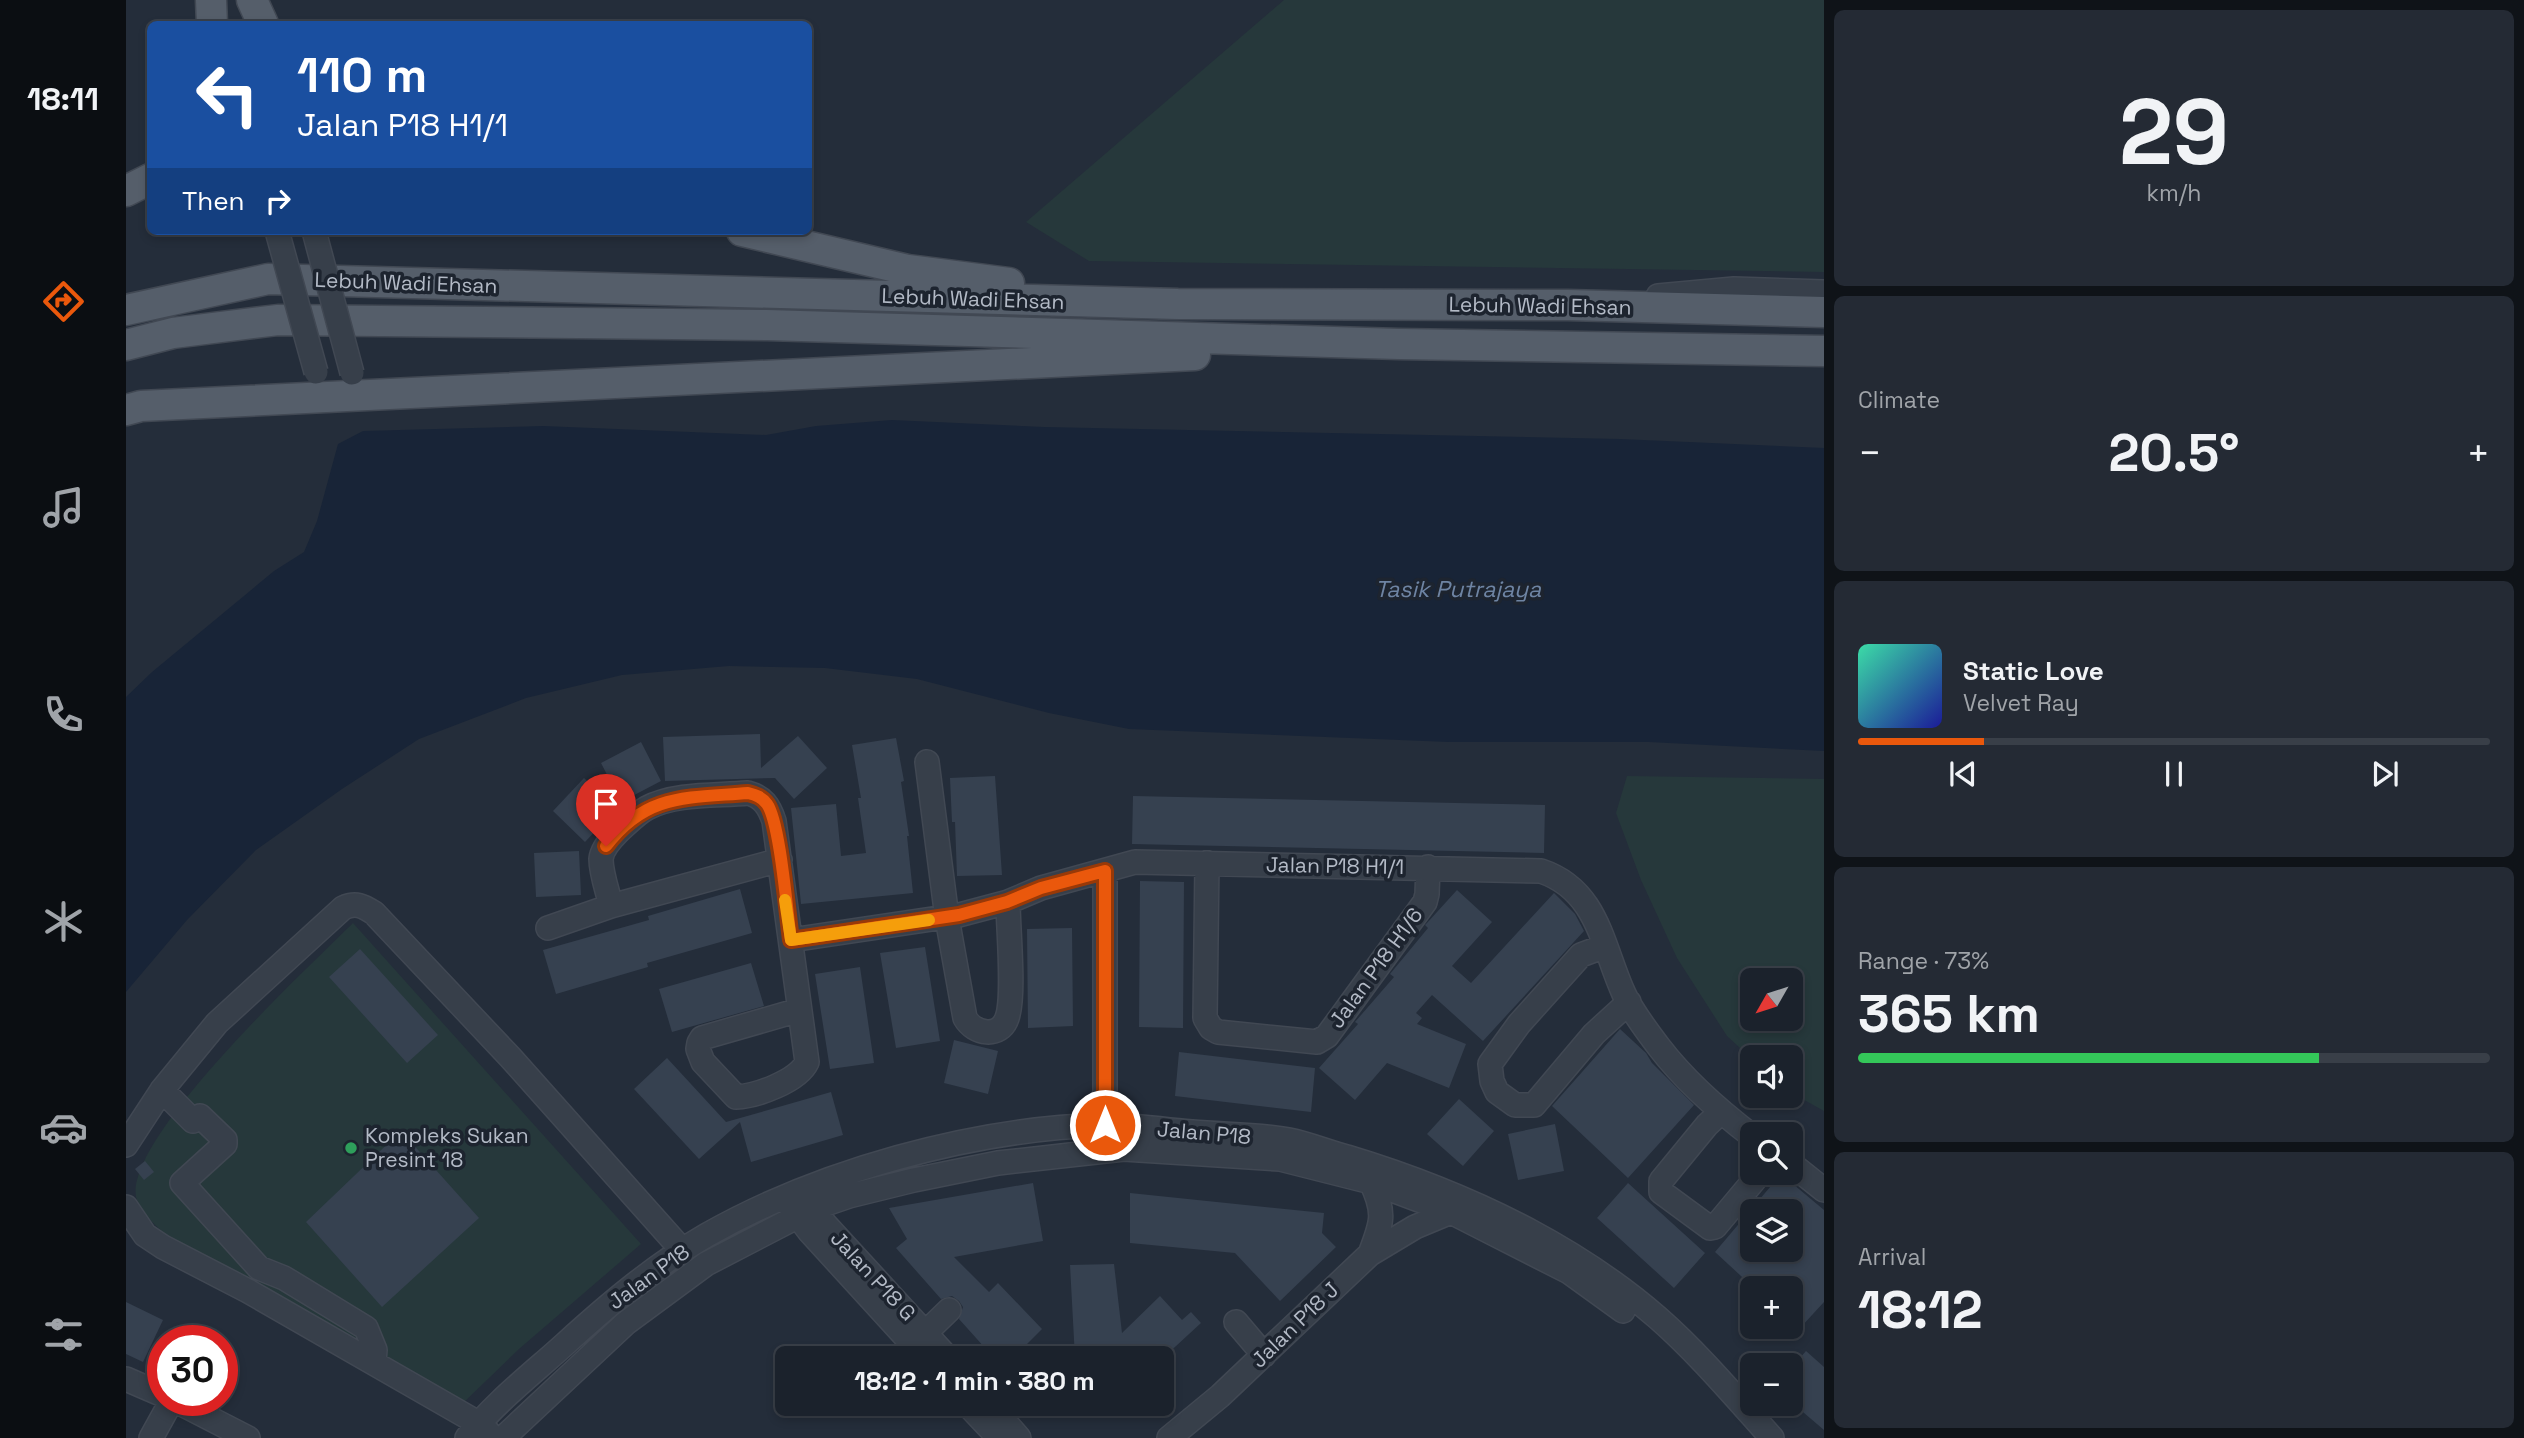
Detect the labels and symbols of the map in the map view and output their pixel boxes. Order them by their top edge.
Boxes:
street label: Lebuh Wadi Ehsan [314,266,498,299]
street label: Lebuh Wadi Ehsan [881,282,1065,315]
street label: Lebuh Wadi Ehsan [1448,290,1632,321]
water label: Tasik Putrajaya [1375,574,1542,604]
pin [576,774,636,846]
street label: Jalan P18 H1/1 [1266,851,1404,880]
street label: Jalan P18 H1/6 [1323,902,1428,1033]
north arrow [1740,968,1802,1031]
position arrow [1068,1088,1142,1162]
street label: Jalan P18 [1156,1115,1252,1150]
place label: Kompleks Sukan Presint 18 [365,1122,529,1173]
marker: Kompleks Sukan Presint 18 [343,1140,359,1156]
street label: Jalan P18 G [825,1225,922,1326]
street label: Jalan P18 [603,1238,695,1315]
street label: Jalan P18 J [1245,1276,1344,1373]
speed limit sign: 30 [147,1325,238,1416]

